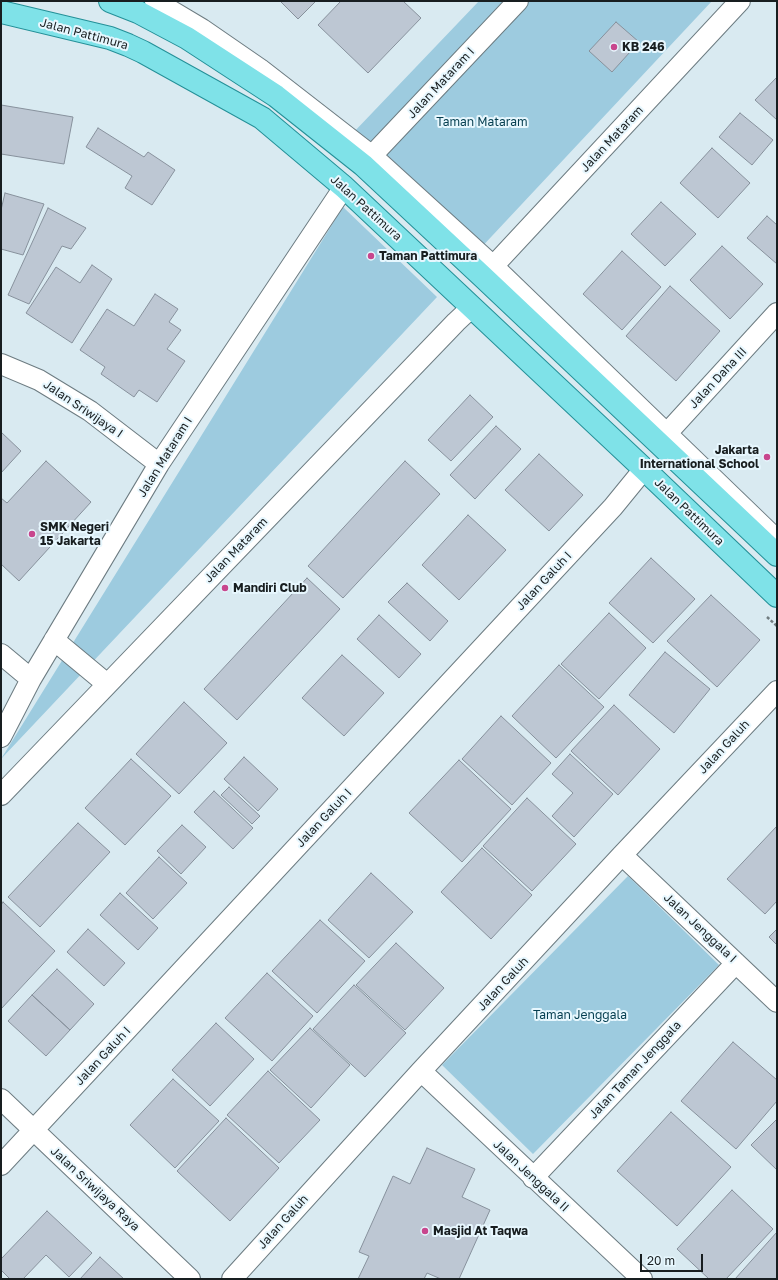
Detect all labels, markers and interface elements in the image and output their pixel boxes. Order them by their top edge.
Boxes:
street label: Jalan Pattimura [38,15,130,53]
place label: KB 246 [622,40,665,54]
marker: KB 246 [609,42,619,52]
street label: Jalan Mataram I [404,45,478,121]
street label: Jalan Mataram [578,103,646,175]
park label: Taman Mataram [436,115,528,129]
street label: Jalan Pattimura [327,172,405,244]
place label: Taman Pattimura [379,249,477,263]
marker: Taman Pattimura [366,251,376,261]
street label: Jalan Daha III [686,345,750,411]
street label: Jalan Sriwijaya I [41,377,125,441]
street label: Jalan Mataram I [135,414,195,500]
place label: Jakarta International School [640,443,759,471]
marker: Jakarta International School [762,452,772,462]
street label: Jalan Pattimura [651,475,727,549]
street label: Jalan Mataram [201,514,271,586]
place label: SMK Negeri 15 Jakarta [40,520,109,548]
marker: SMK Negeri 15 Jakarta [27,529,37,539]
street label: Jalan Galuh I [513,549,575,613]
place label: Mandiri Club [233,581,307,595]
marker: Mandiri Club [220,583,230,593]
street label: Jalan Galuh [695,717,753,777]
street label: Jalan Galuh I [293,786,355,850]
street label: Jalan Jenggala I [661,891,739,965]
street label: Jalan Galuh [474,954,532,1014]
park label: Taman Jenggala [533,1008,627,1022]
street label: Jalan Taman Jenggala [586,1018,684,1122]
street label: Jalan Galuh I [72,1024,134,1088]
street label: Jalan Jenggala II [490,1137,572,1215]
street label: Jalan Sriwijaya Raya [47,1144,143,1234]
street label: Jalan Galuh [255,1192,311,1252]
place label: Masjid At Taqwa [433,1224,528,1238]
marker: Masjid At Taqwa [420,1226,430,1236]
scale bar [642,1246,705,1272]
text: 20 m [647,1253,675,1268]

